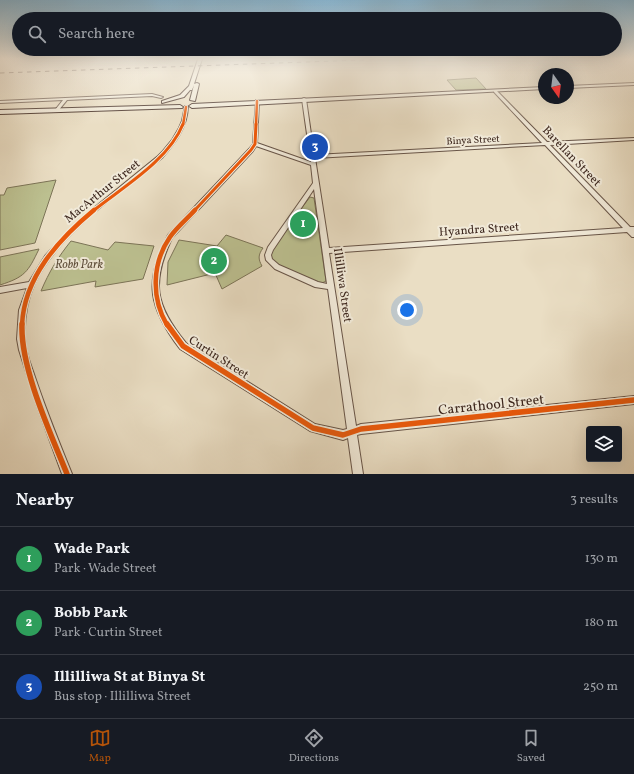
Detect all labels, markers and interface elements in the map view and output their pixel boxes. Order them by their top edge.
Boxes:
search box [12,12,622,56]
icon: search [26,23,48,45]
text: Search here [58,24,135,45]
north arrow [538,68,574,104]
street label: Barellan Street [538,123,604,190]
pin: 3 [302,132,328,162]
street label: Binya Street [446,132,501,148]
street label: MacArthur Street [61,156,144,227]
pin: 1 [290,209,316,239]
street label: Hyandra Street [438,219,520,241]
pin: 2 [201,246,227,276]
street label: Illilliwa Street [329,247,355,323]
park label: Robb Park [55,257,104,273]
your location [397,300,417,320]
street label: Curtin Street [185,332,252,383]
street label: Carrathool Street [437,390,545,420]
map controls [586,426,622,462]
button: layers [586,426,622,462]
text: Nearby [16,489,74,512]
text: 3 results [570,491,618,509]
text: Wade Park [54,539,130,560]
text: 1 [26,550,32,568]
text: 130 m [585,550,618,568]
text: Park · Wade Street [54,560,157,578]
text: Bobb Park [54,603,127,624]
text: 2 [26,614,32,632]
text: 180 m [584,614,618,632]
text: Park · Curtin Street [54,624,163,642]
text: Illilliwa St at Binya St [54,667,205,688]
text: 3 [26,678,32,696]
text: 250 m [583,678,618,696]
text: Bus stop · Illilliwa Street [54,688,191,706]
tab: Map [89,727,111,766]
tab: Directions [289,727,339,766]
tab: Saved [517,727,545,766]

